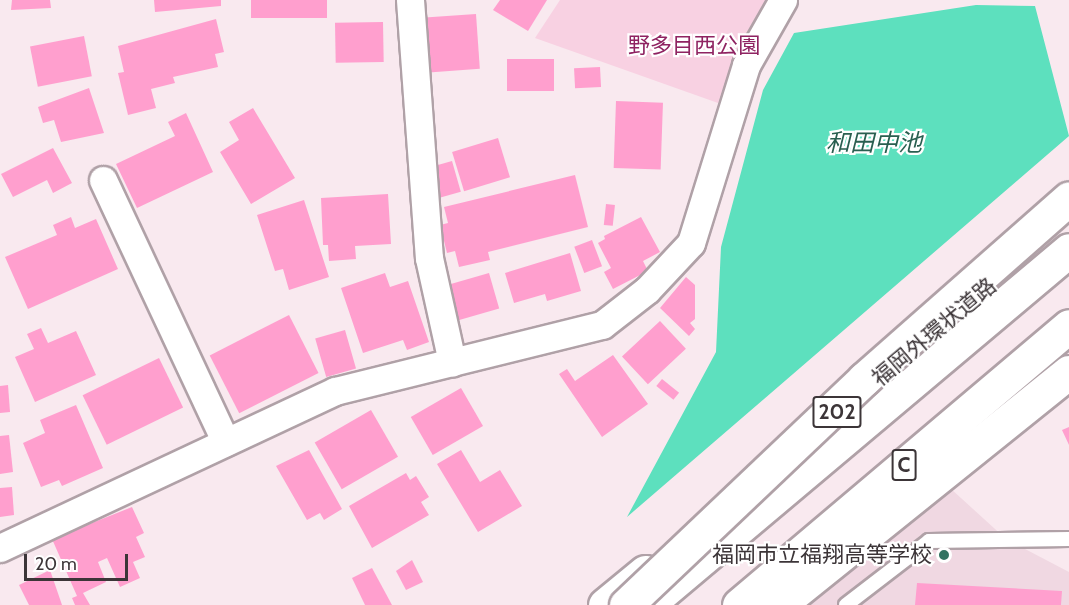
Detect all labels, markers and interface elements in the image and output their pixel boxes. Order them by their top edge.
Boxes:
park label: 野多目西公園 [628,33,760,59]
water label: 和田中池 [826,129,922,157]
street label: 福岡外環状道路 [867,272,1001,392]
road number: 202 [812,394,862,430]
road number: C [890,447,918,483]
scale bar [27,542,130,580]
place label: 福岡市立福翔高等学校 [712,542,932,568]
marker: 福岡市立福翔高等学校 [937,548,951,562]
text: 20 m [35,553,77,575]

